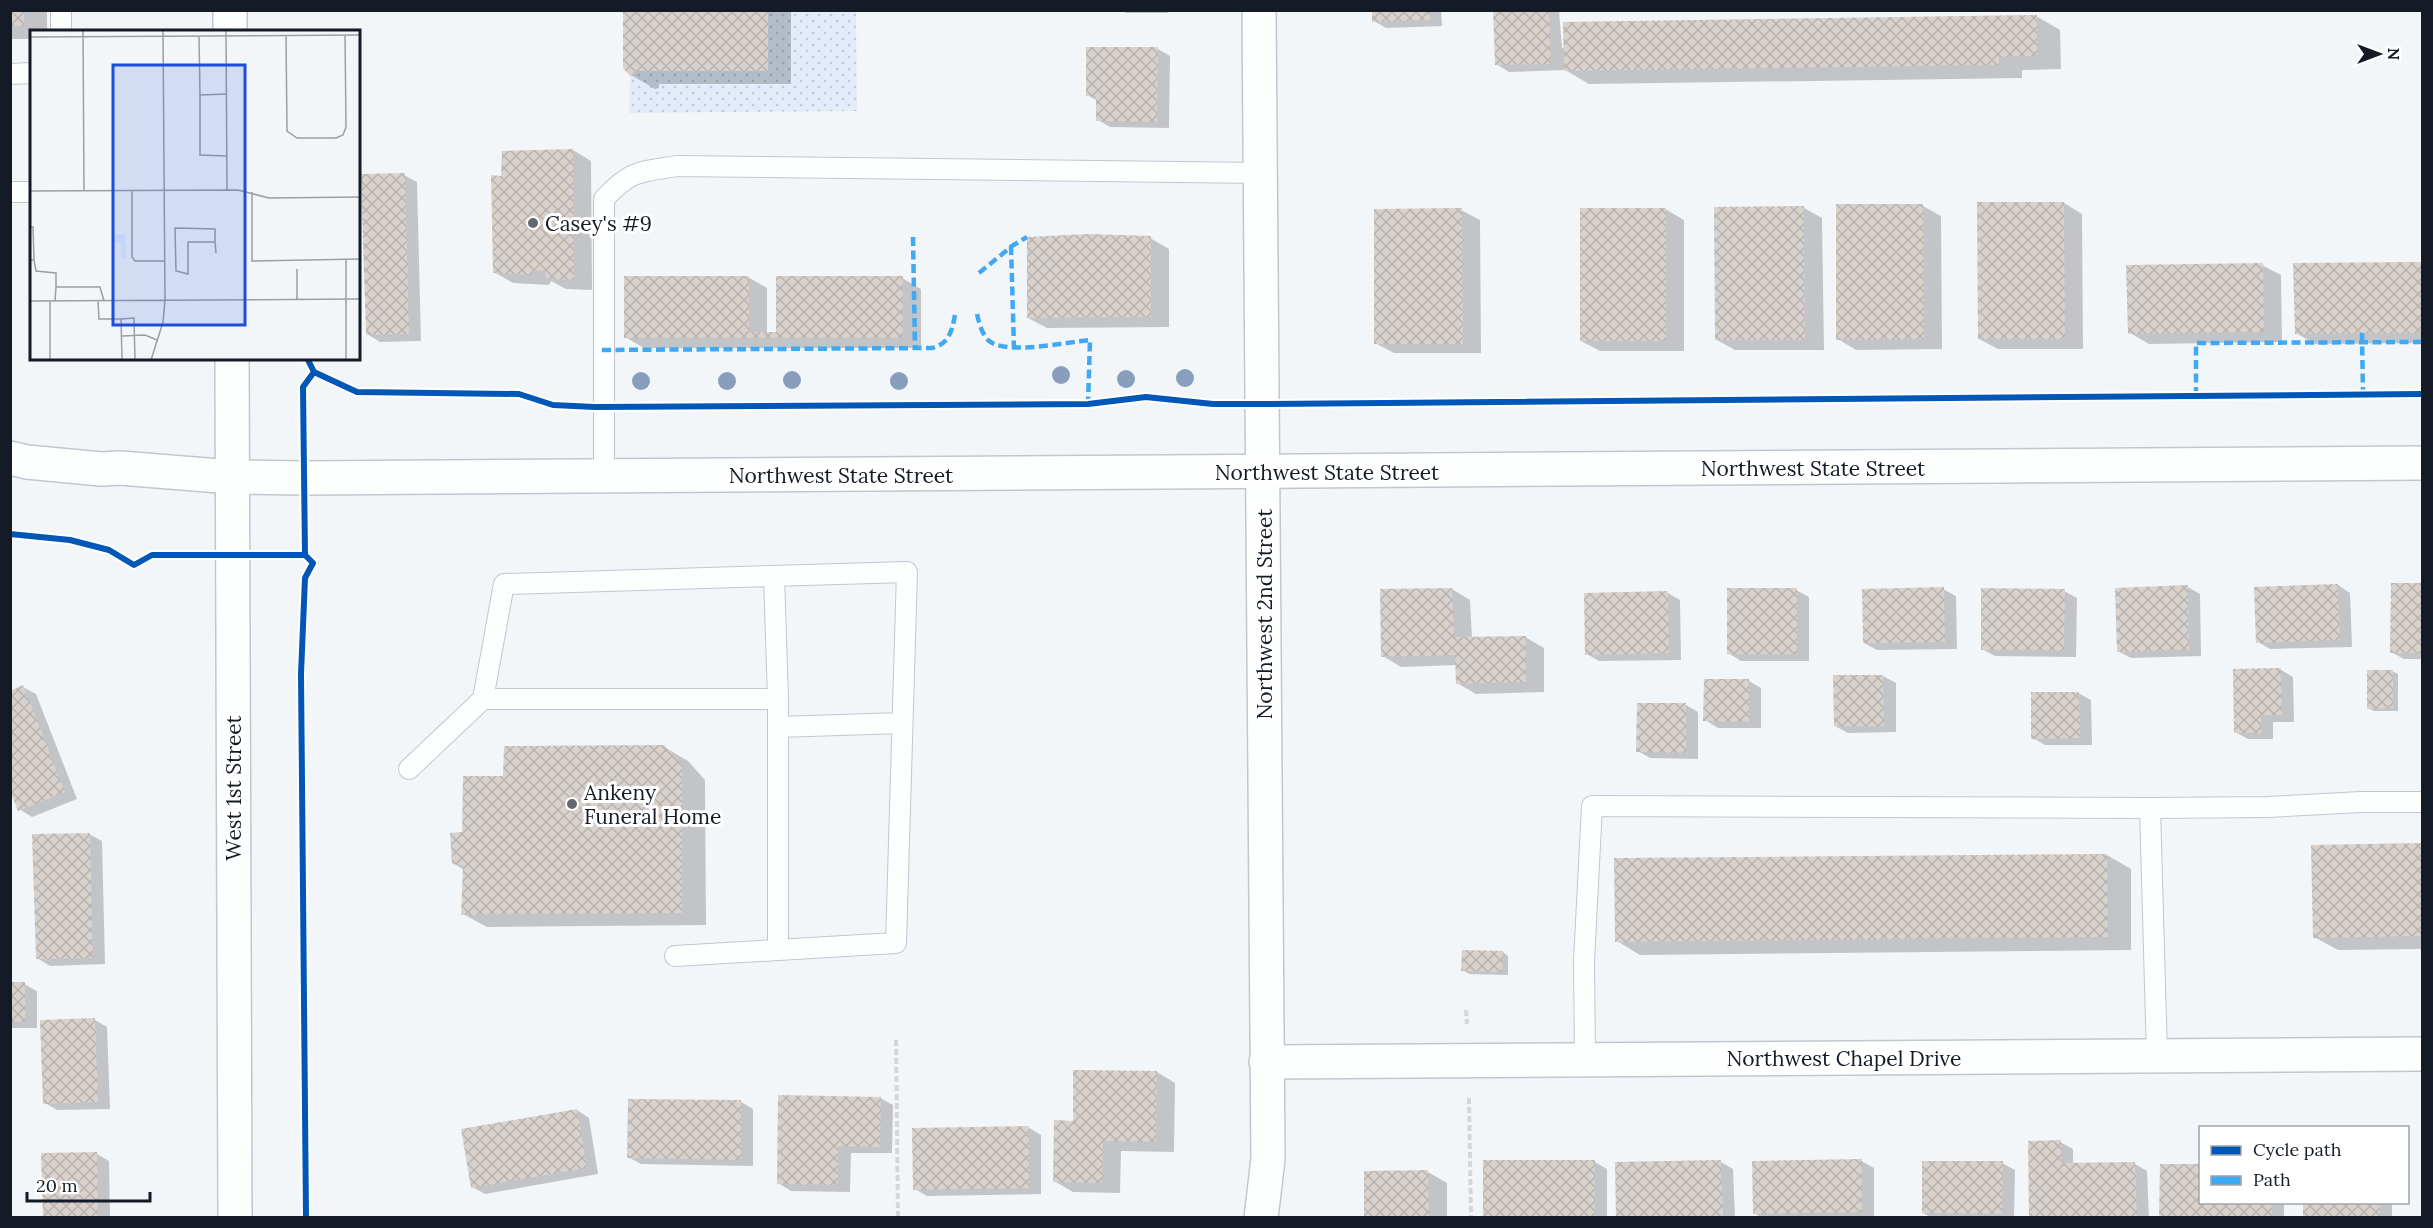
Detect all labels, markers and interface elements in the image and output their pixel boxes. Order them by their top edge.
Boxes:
north arrow [2349,24,2409,84]
inset map [30,30,360,360]
text: N [2384,48,2404,60]
place label: Casey's #9 [545,210,652,237]
marker: Casey's #9 [526,216,540,230]
street label: Northwest State Street [1701,455,1926,482]
street label: Northwest State Street [1215,459,1440,486]
street label: Northwest State Street [729,462,954,489]
street label: Northwest 2nd Street [1251,508,1278,719]
street label: West 1st Street [220,714,247,861]
place label: Ankeny Funeral Home [583,779,721,830]
marker: Ankeny Funeral Home [565,797,579,811]
street label: Northwest Chapel Drive [1726,1045,1962,1072]
legend [2199,1126,2409,1204]
text: Cycle path [2253,1138,2342,1161]
scale bar [27,1165,150,1203]
text: Path [2253,1168,2291,1191]
text: 20 m [36,1174,78,1197]

